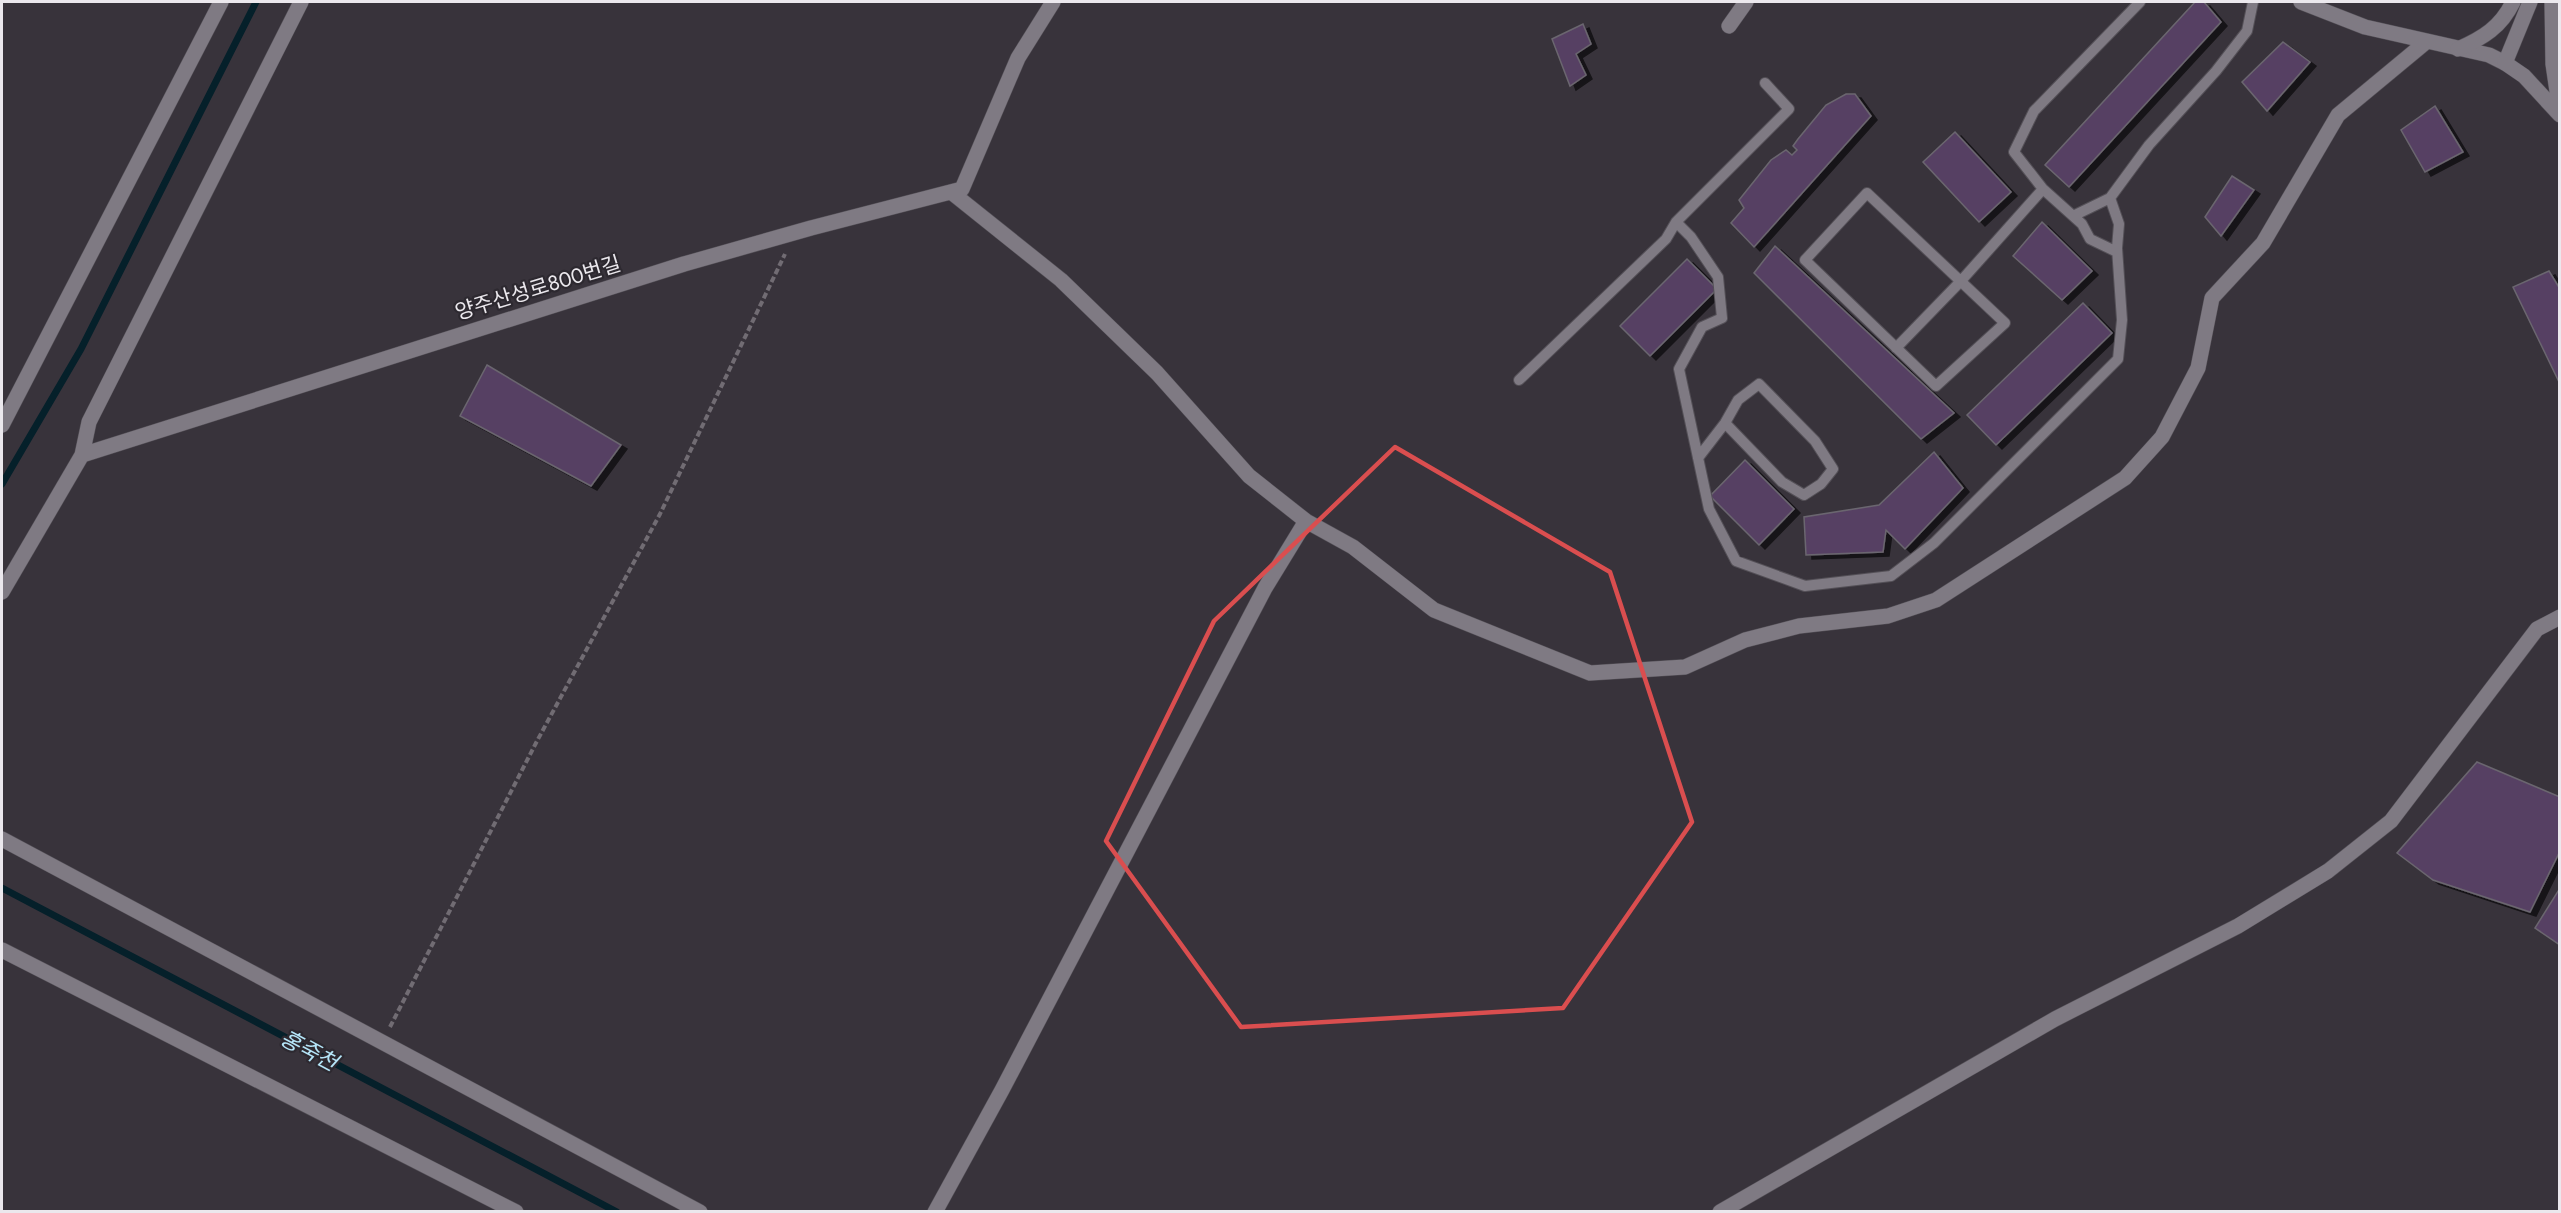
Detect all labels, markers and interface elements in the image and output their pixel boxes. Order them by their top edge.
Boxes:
street label: 양주산성로800번길 [451,249,625,327]
water label: 홍죽천 [275,1022,346,1080]

